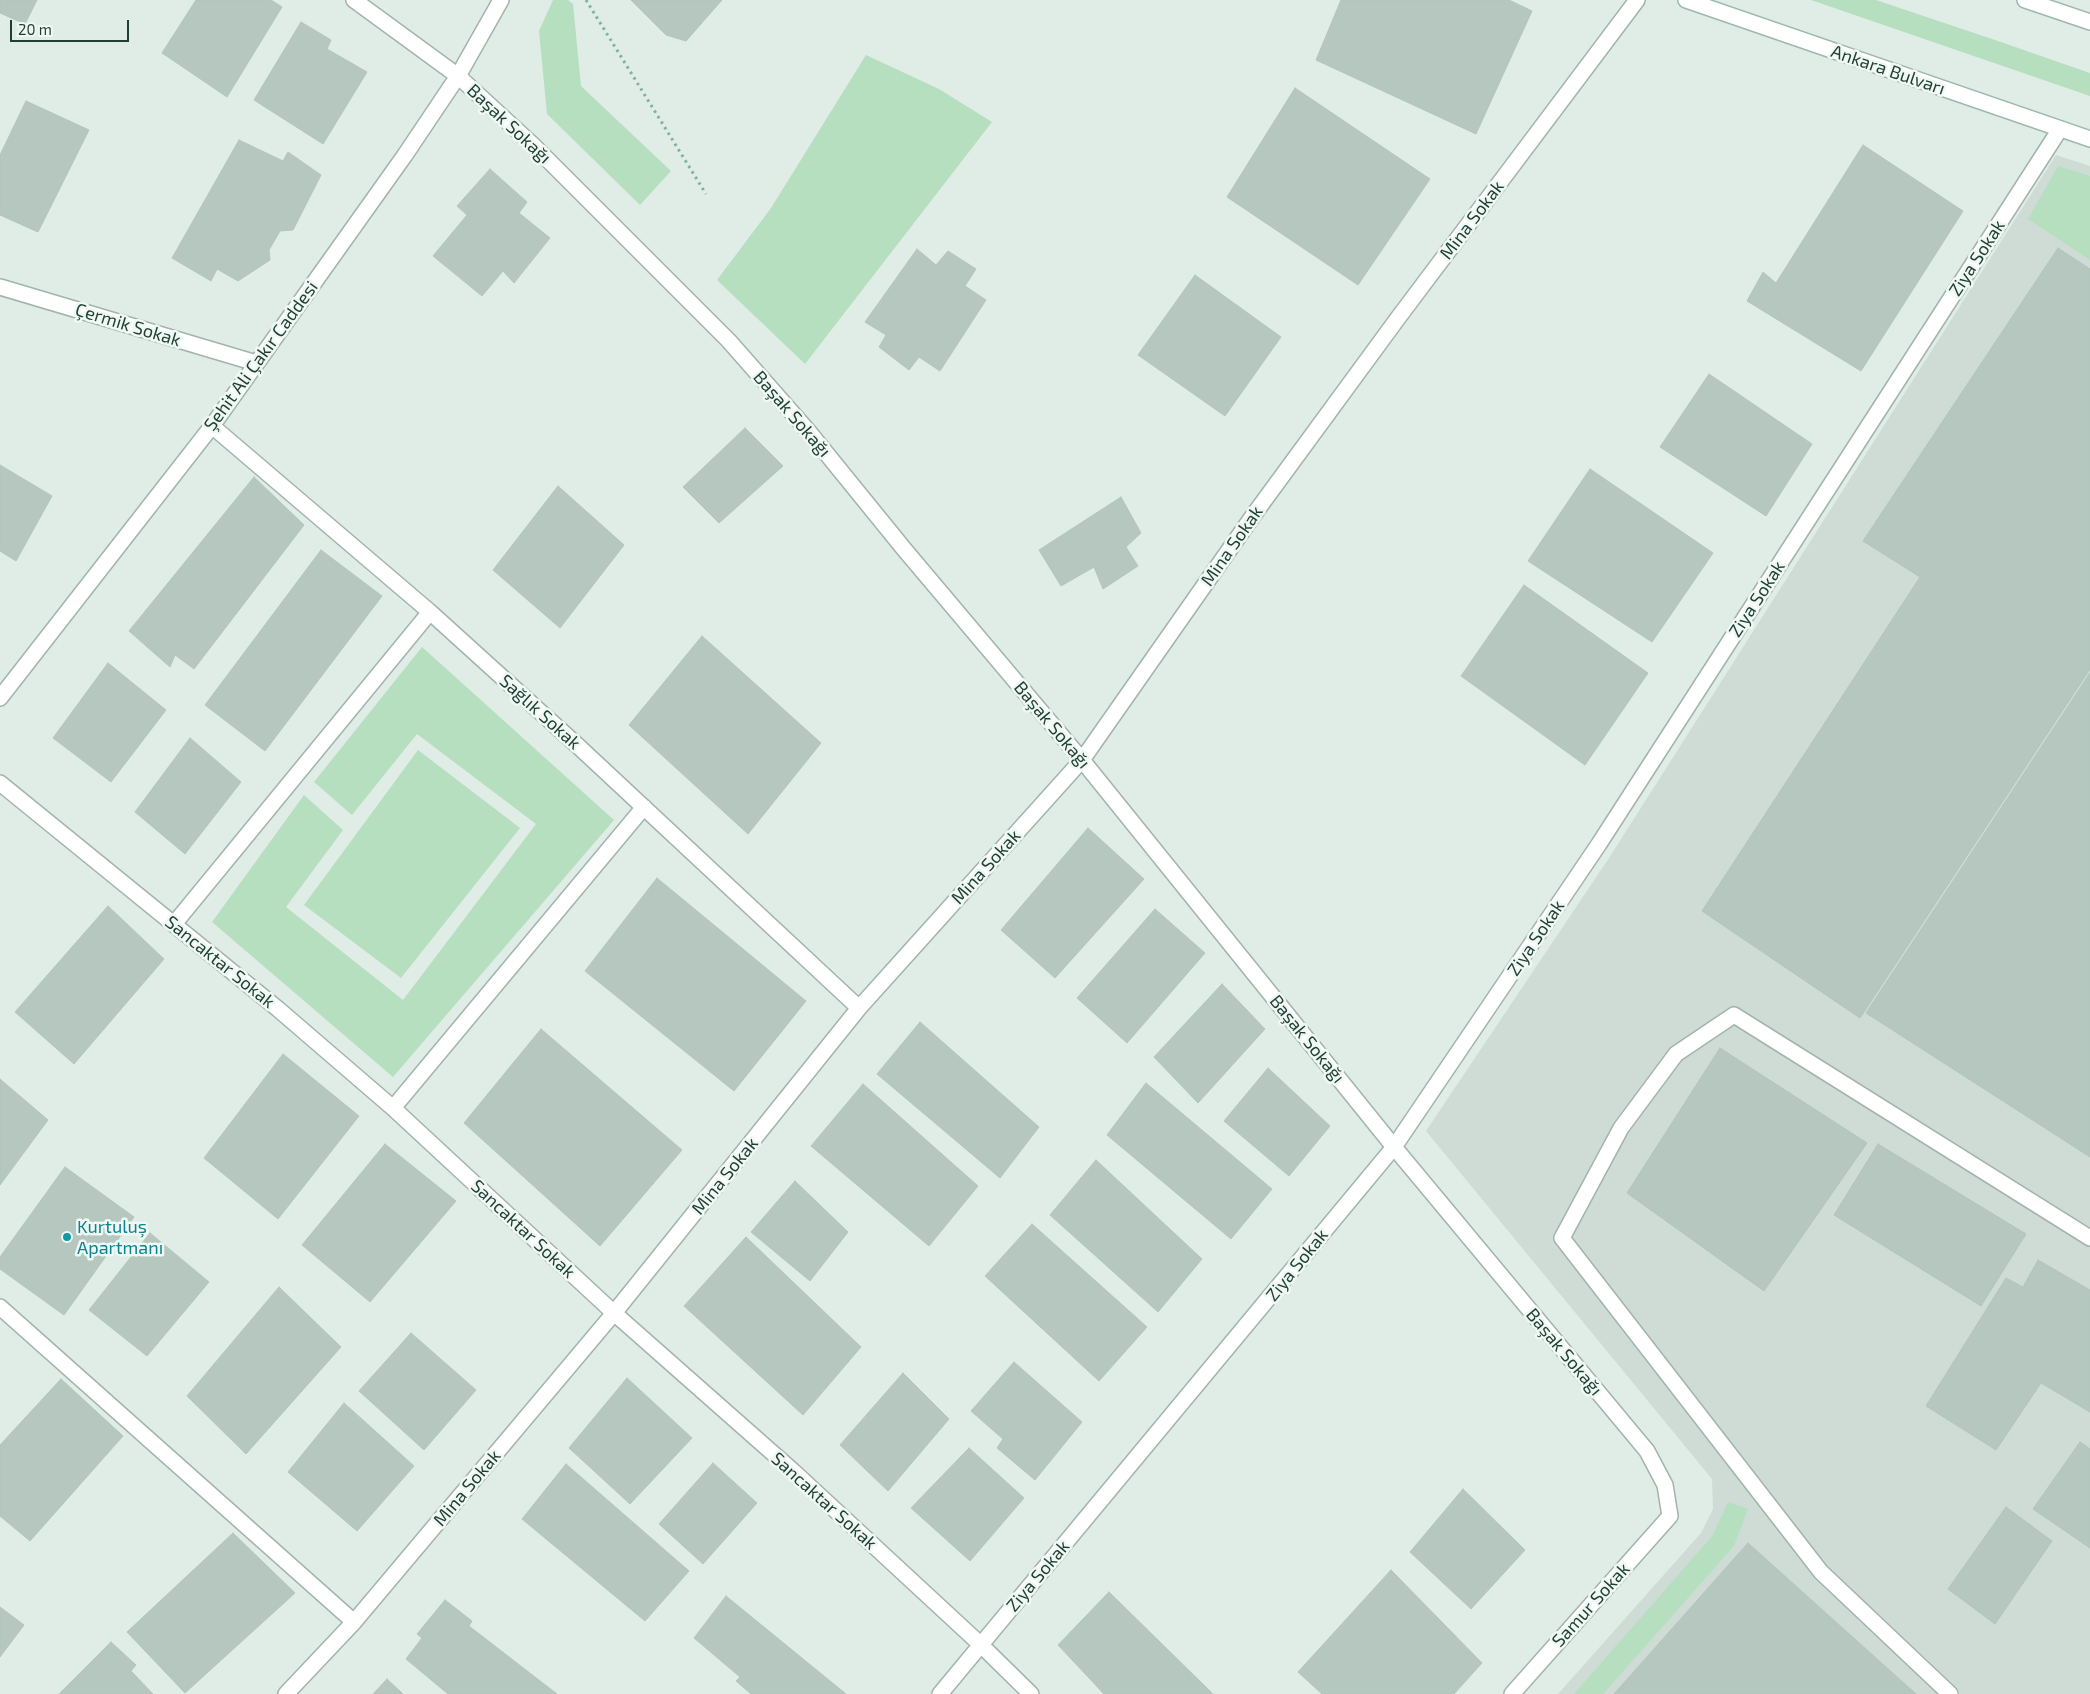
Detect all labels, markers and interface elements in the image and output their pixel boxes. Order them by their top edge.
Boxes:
scale bar [12,10,131,42]
text: 20 m [18,20,52,38]
street label: Ankara Bulvarı [1828,40,1948,100]
street label: Başak Sokağı [462,80,556,168]
street label: Mina Sokak [1435,176,1509,264]
street label: Ziya Sokak [1944,216,2010,300]
street label: Şehit Ali Çakır Caddesi [199,277,323,435]
street label: Çermik Sokak [73,299,183,351]
street label: Başak Sokağı [749,366,835,462]
street label: Mina Sokak [1196,502,1268,590]
street label: Ziya Sokak [1724,557,1790,641]
street label: Sağlık Sokak [495,670,585,754]
street label: Başak Sokağı [1009,677,1095,773]
street label: Mina Sokak [947,825,1025,909]
street label: Ziya Sokak [1503,896,1569,980]
street label: Sancaktar Sokak [161,911,279,1013]
street label: Başak Sokağı [1265,991,1349,1087]
street label: Mina Sokak [687,1133,763,1219]
street label: Sancaktar Sokak [466,1175,580,1283]
place label: Kurtuluş Apartmanı [77,1216,163,1258]
street label: Ziya Sokak [1261,1225,1333,1305]
marker: Kurtuluş Apartmanı [61,1231,73,1243]
street label: Başak Sokağı [1521,1304,1607,1400]
street label: Mina Sokak [429,1445,505,1531]
street label: Sancaktar Sokak [767,1448,881,1554]
street label: Ziya Sokak [1002,1536,1074,1616]
street label: Samur Sokak [1548,1558,1634,1652]

